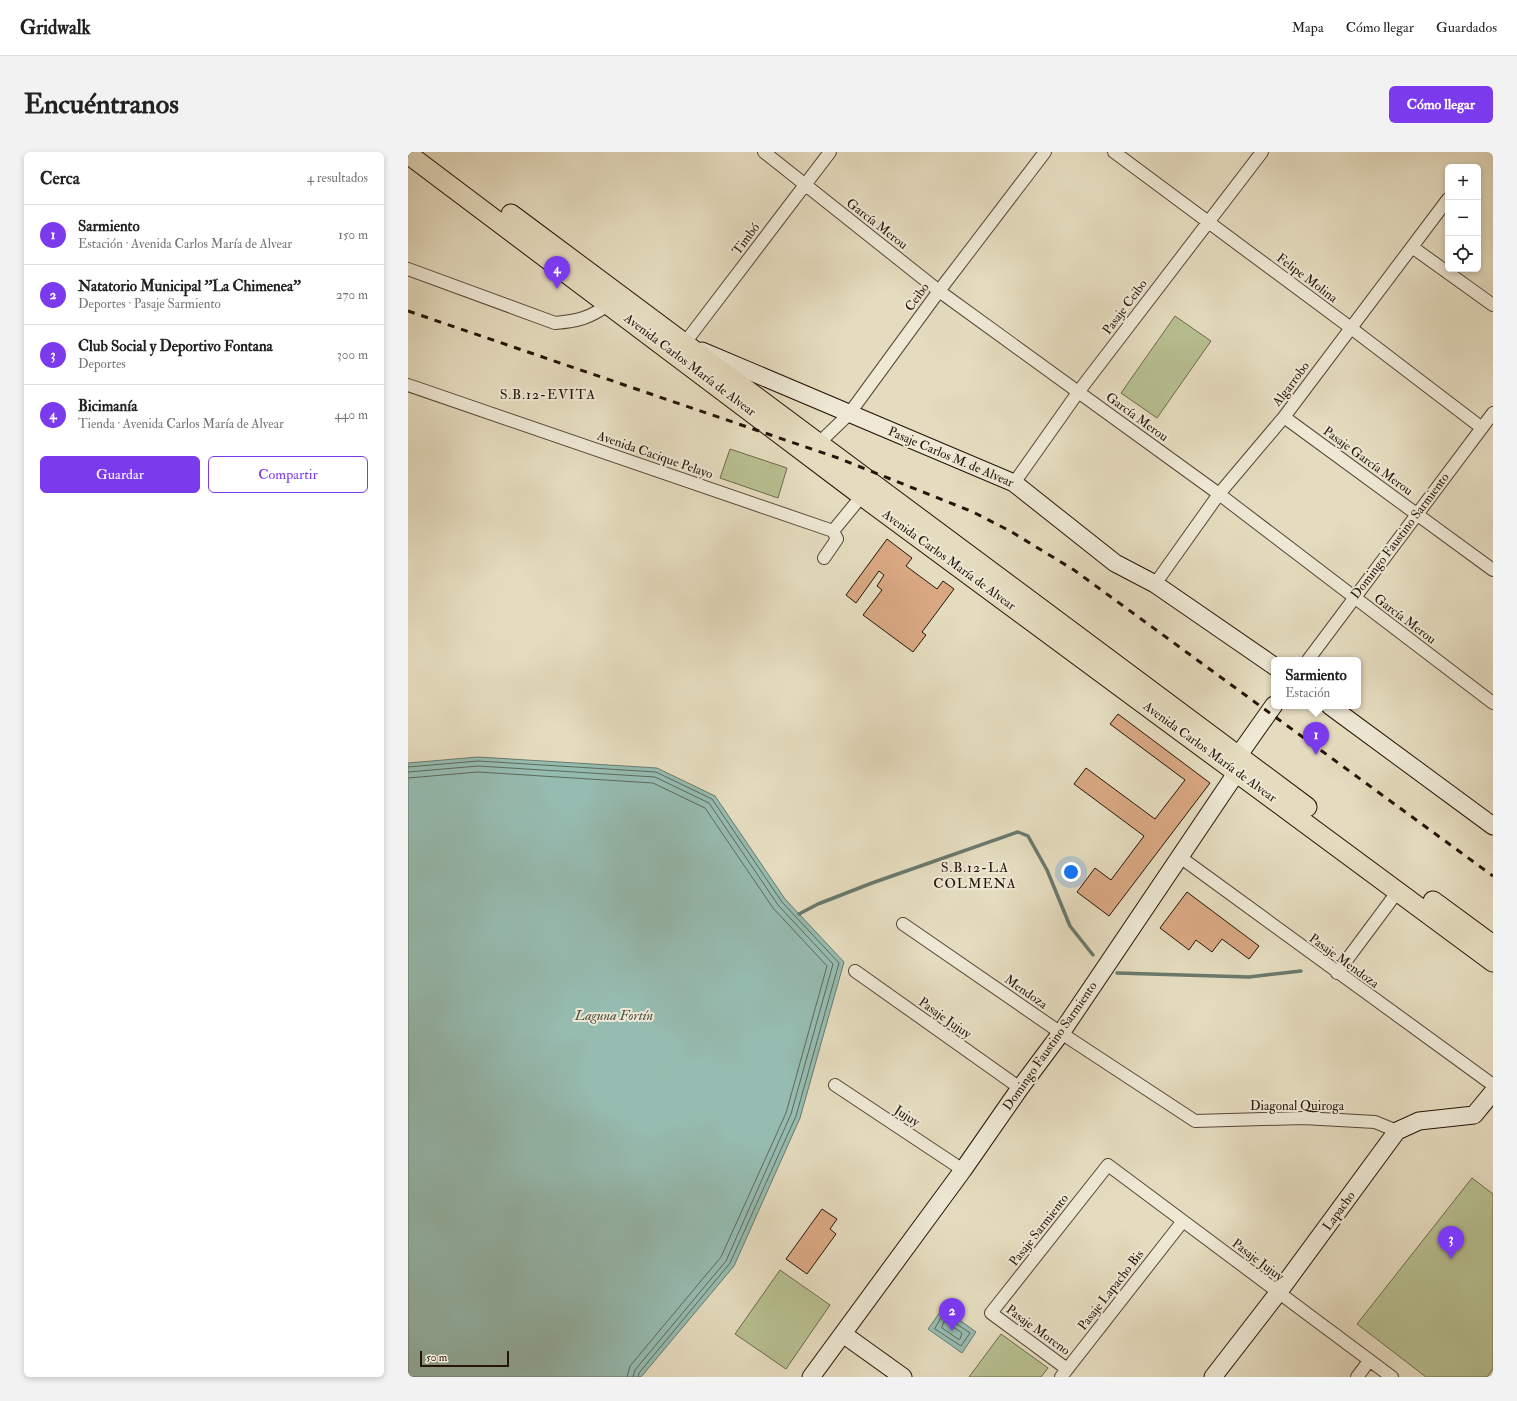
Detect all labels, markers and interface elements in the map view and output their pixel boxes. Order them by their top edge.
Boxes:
text: Gridwalk [20,16,91,40]
text: Mapa [1292,19,1324,36]
text: Cómo llegar [1346,19,1414,36]
text: Guardados [1436,19,1497,36]
button: Cómo llegar [1389,86,1493,123]
text: Encuéntranos [24,87,179,122]
map controls [1445,164,1481,272]
button: + [1445,164,1481,200]
text: Cerca [40,168,80,189]
text: 4 resultados [307,170,368,186]
street label: García Merou [843,195,911,253]
button: − [1445,200,1481,236]
text: Sarmiento [78,217,140,236]
street label: Timbó [729,220,763,258]
text: 1 [51,227,55,243]
text: 150 m [338,227,368,243]
text: Estación · Avenida Carlos María de Alvear [78,236,292,252]
button: locate [1445,236,1481,272]
street label: Felipe Molina [1273,250,1341,307]
pin: 4 [544,256,570,289]
street label: Pasaje Ceibo [1099,276,1151,338]
text: Natatorio Municipal ''La Chimenea'' [78,277,301,296]
street label: Ceibo [901,280,933,314]
text: 2 [50,287,56,303]
text: 270 m [336,287,368,303]
text: Deportes · Pasaje Sarmiento [78,296,221,312]
street label: Avenida Carlos María de Alvear [620,309,759,420]
text: Club Social y Deportivo Fontana [78,337,273,356]
text: 3 [51,347,56,363]
text: 300 m [337,347,368,363]
text: Deportes [78,356,126,372]
street label: Algarrobo [1268,358,1313,410]
district label: S.B.12-EVITA [500,386,596,403]
street label: García Merou [1103,389,1172,445]
text: Bicimanía [78,397,137,416]
text: 4 [49,407,57,423]
text: 440 m [334,407,368,423]
text: Tienda · Avenida Carlos María de Alvear [78,416,284,432]
street label: Pasaje Carlos M. de Alvear [886,423,1016,491]
street label: Pasaje García Merou [1320,423,1416,499]
street label: Avenida Cacique Pelayo [594,427,715,483]
button: Guardar [40,456,200,493]
button: Compartir [208,456,368,493]
street label: Domingo Faustino Sarmiento [1347,470,1453,602]
street label: Avenida Carlos María de Alvear [878,506,1019,614]
street label: García Merou [1371,591,1439,648]
popup [1271,657,1361,709]
text: Sarmiento [1285,666,1347,685]
text: Estación [1285,685,1330,701]
street label: Avenida Carlos María de Alvear [1139,698,1280,806]
pin: 1 [1303,722,1329,755]
district label: S.B.12-LA COLMENA [933,859,1017,892]
your location [1061,862,1081,882]
street label: Pasaje Mendoza [1306,930,1383,992]
street label: Mendoza [1001,971,1051,1013]
street label: Domingo Faustino Sarmiento [999,979,1101,1113]
street label: Pasaje Jujuy [915,994,975,1043]
water label: Laguna Fortín [574,1007,654,1024]
street label: Diagonal Quiroga [1250,1098,1345,1114]
street label: Jujuy [890,1101,923,1131]
street label: Lapacho [1319,1188,1360,1234]
street label: Pasaje Sarmiento [1006,1191,1072,1269]
pin: 3 [1438,1226,1464,1259]
street label: Pasaje Jujuy [1228,1235,1287,1286]
street label: Pasaje Lapacho Bis [1075,1246,1149,1334]
pin: 2 [939,1298,965,1331]
street label: Pasaje Moreno [1003,1301,1073,1359]
scale bar [420,1349,509,1368]
text: 50 m [426,1351,447,1364]

